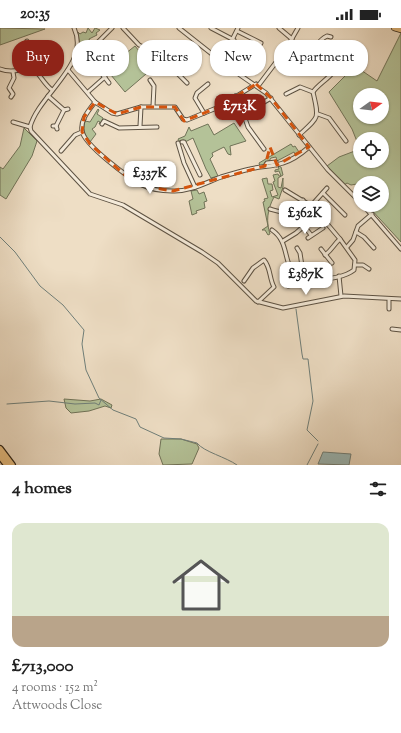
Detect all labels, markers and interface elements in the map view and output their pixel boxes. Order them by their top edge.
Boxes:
text: 20:35 [20,4,50,25]
chip: Buy [12,40,64,76]
chip: Rent [72,40,129,76]
chip: Filters [137,40,202,76]
chip: New [210,40,266,76]
chip: Apartment [274,40,368,76]
north arrow [353,88,389,124]
map controls [353,88,389,212]
pin: £713K [212,94,268,128]
text: £713K [224,98,256,116]
button: locate [353,132,389,168]
pin: £337K [122,161,178,195]
text: £337K [133,165,167,183]
button: layers [353,176,389,212]
pin: £362K [277,201,333,235]
text: £362K [288,205,322,223]
pin: £387K [278,262,334,296]
text: £387K [289,266,323,284]
text: 4 homes [12,477,72,501]
icon: filters [367,478,389,500]
icon: home [165,549,237,621]
text: £713,000 [12,655,73,679]
text: 4 rooms · 152 m² [12,679,98,697]
text: Attwoods Close [12,697,102,715]

